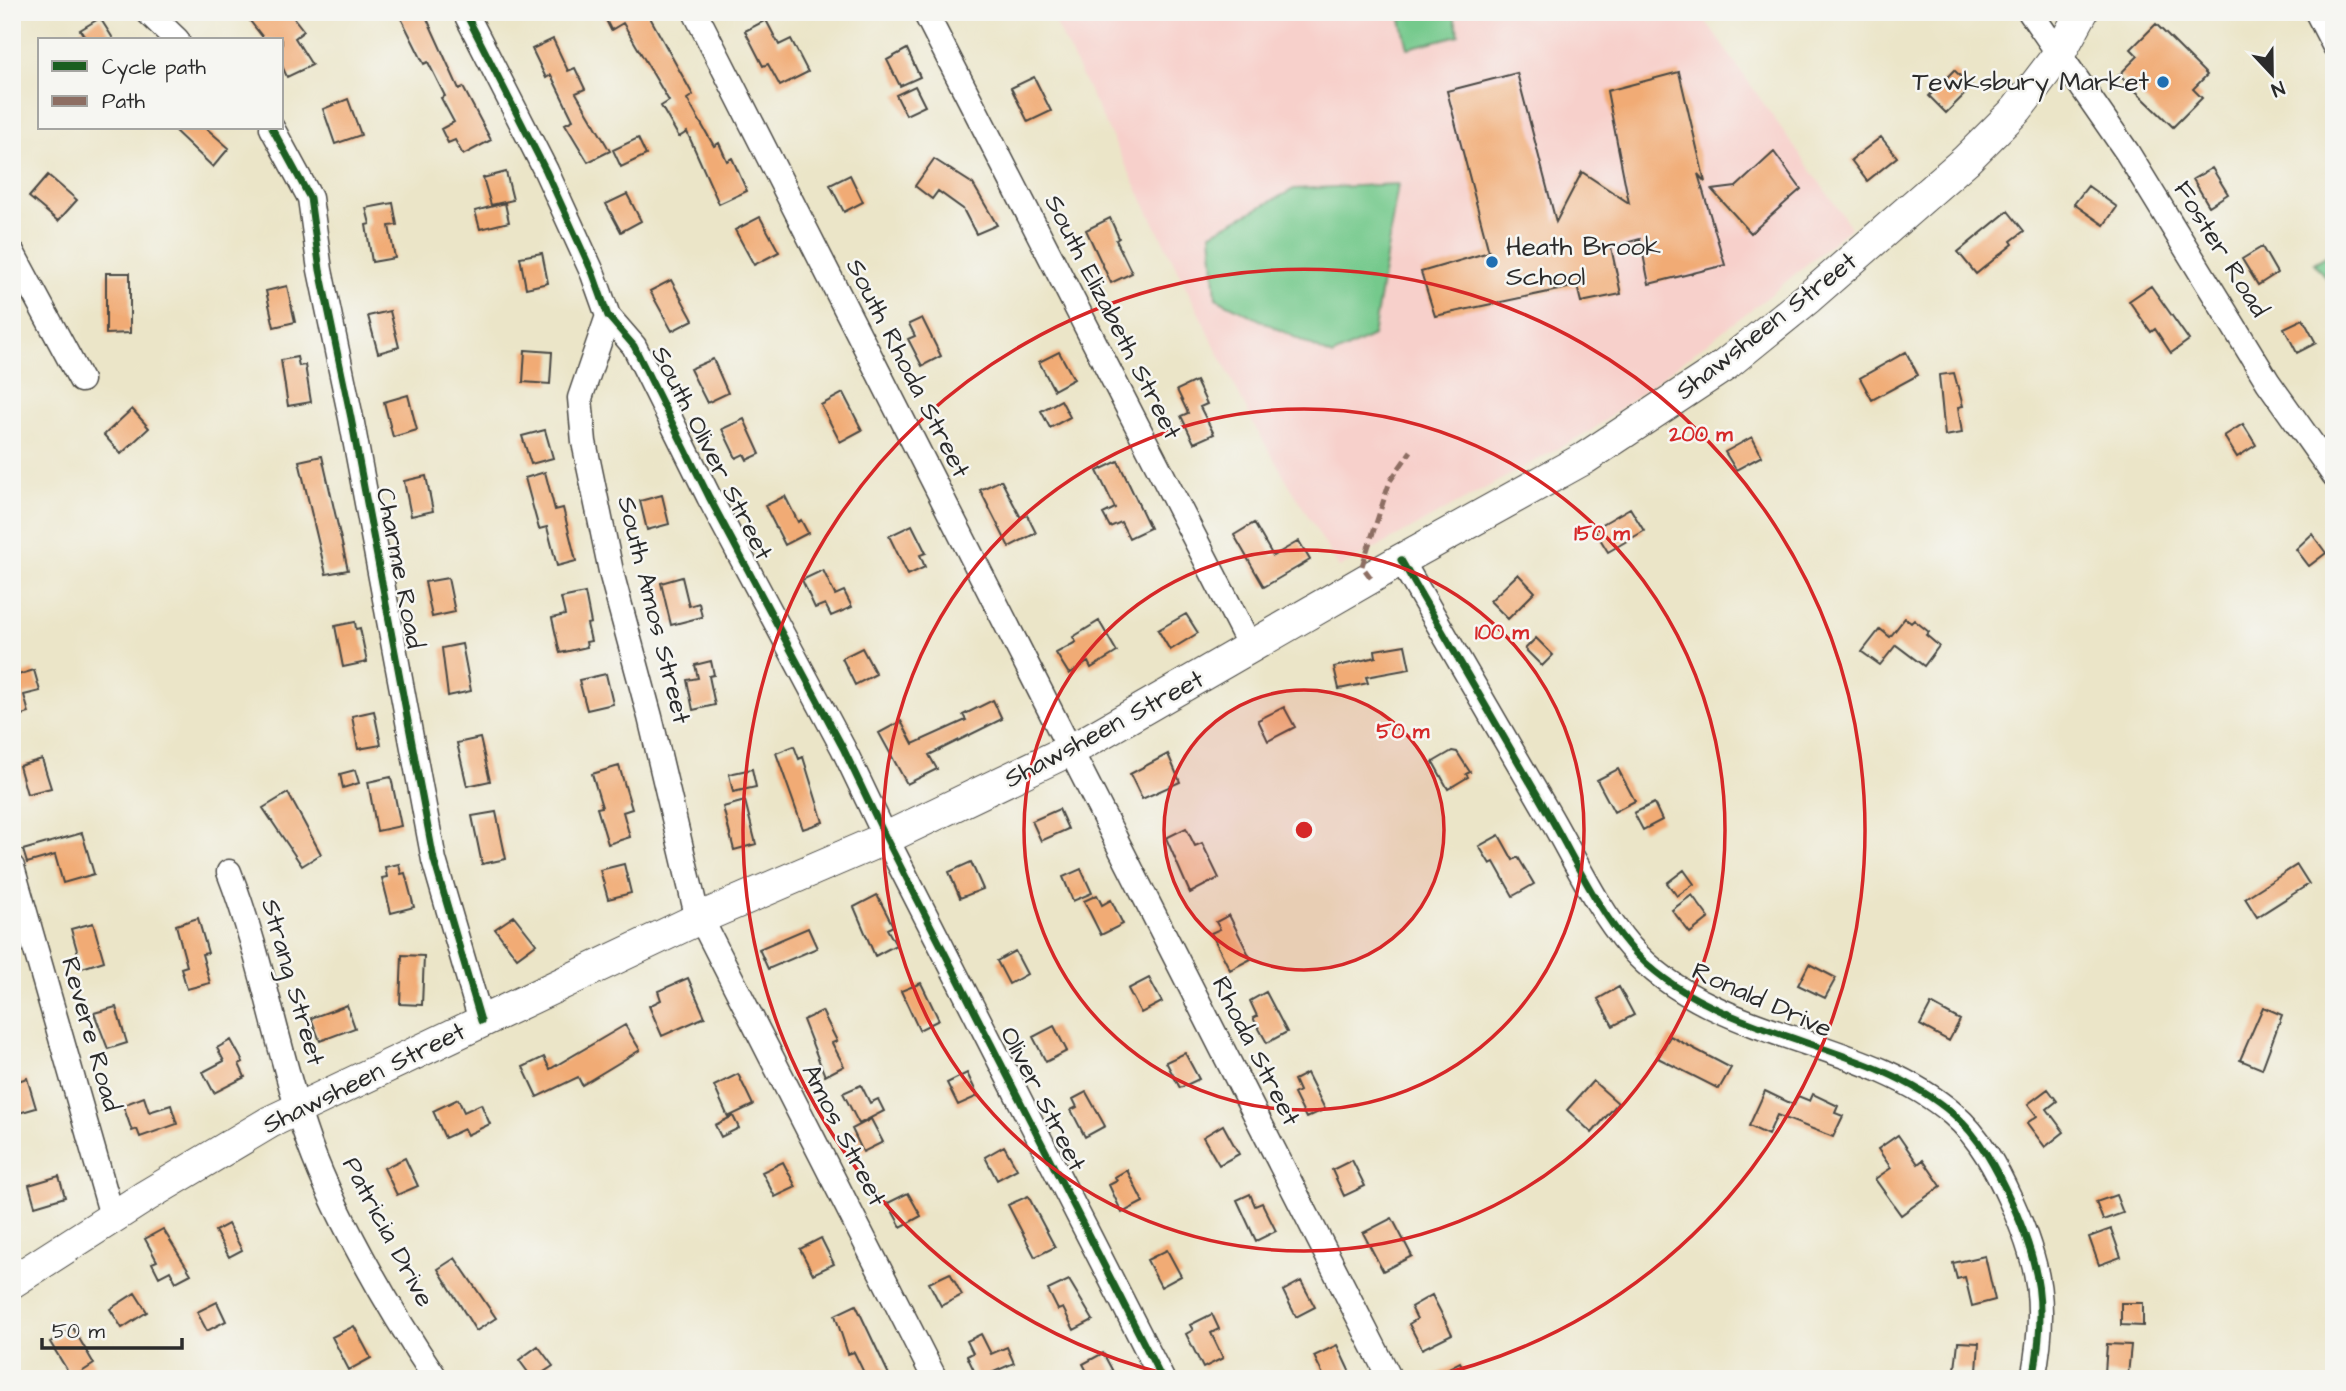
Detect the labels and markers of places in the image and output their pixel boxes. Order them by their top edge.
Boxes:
place label: Tewksbury Market [1912,64,2149,102]
marker: Tewksbury Market [2155,74,2171,90]
place label: Heath Brook School [1506,229,1661,295]
marker: Heath Brook School [1484,254,1500,270]
centre of rings [1292,818,1316,842]

